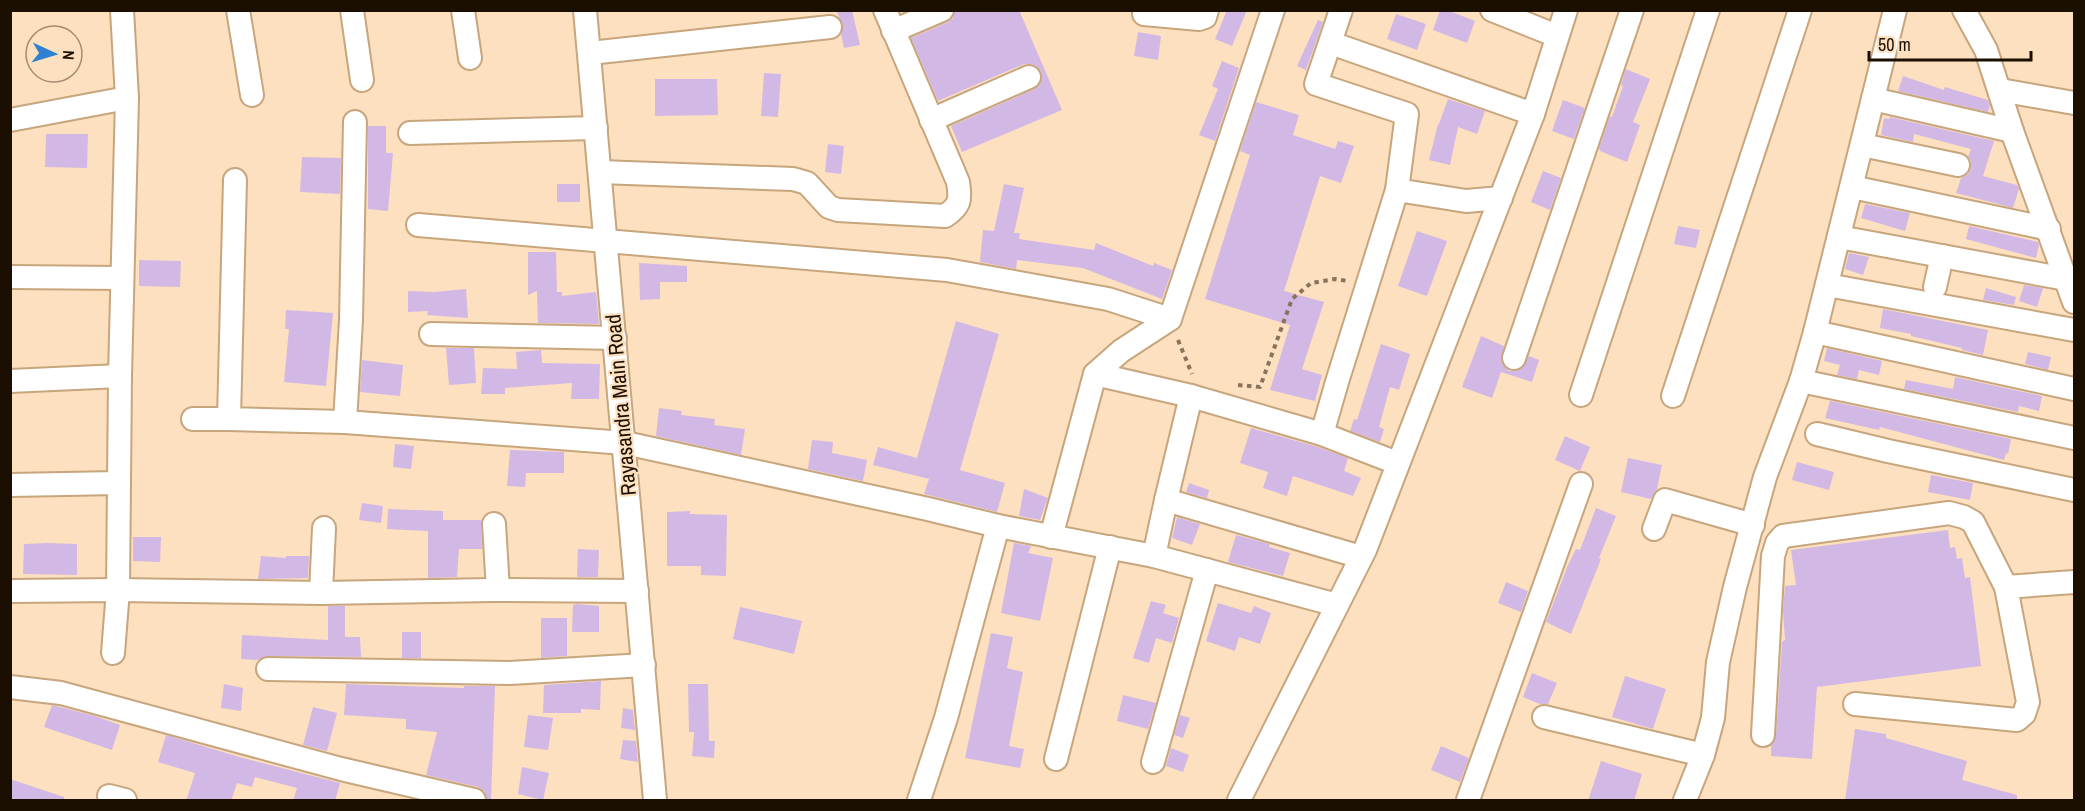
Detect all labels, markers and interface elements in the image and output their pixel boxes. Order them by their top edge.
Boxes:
north arrow [24,24,84,84]
scale bar [1869,24,2031,62]
text: 50 m [1878,32,1911,57]
text: N [58,50,80,61]
street label: Rayasandra Main Road [598,313,643,497]

